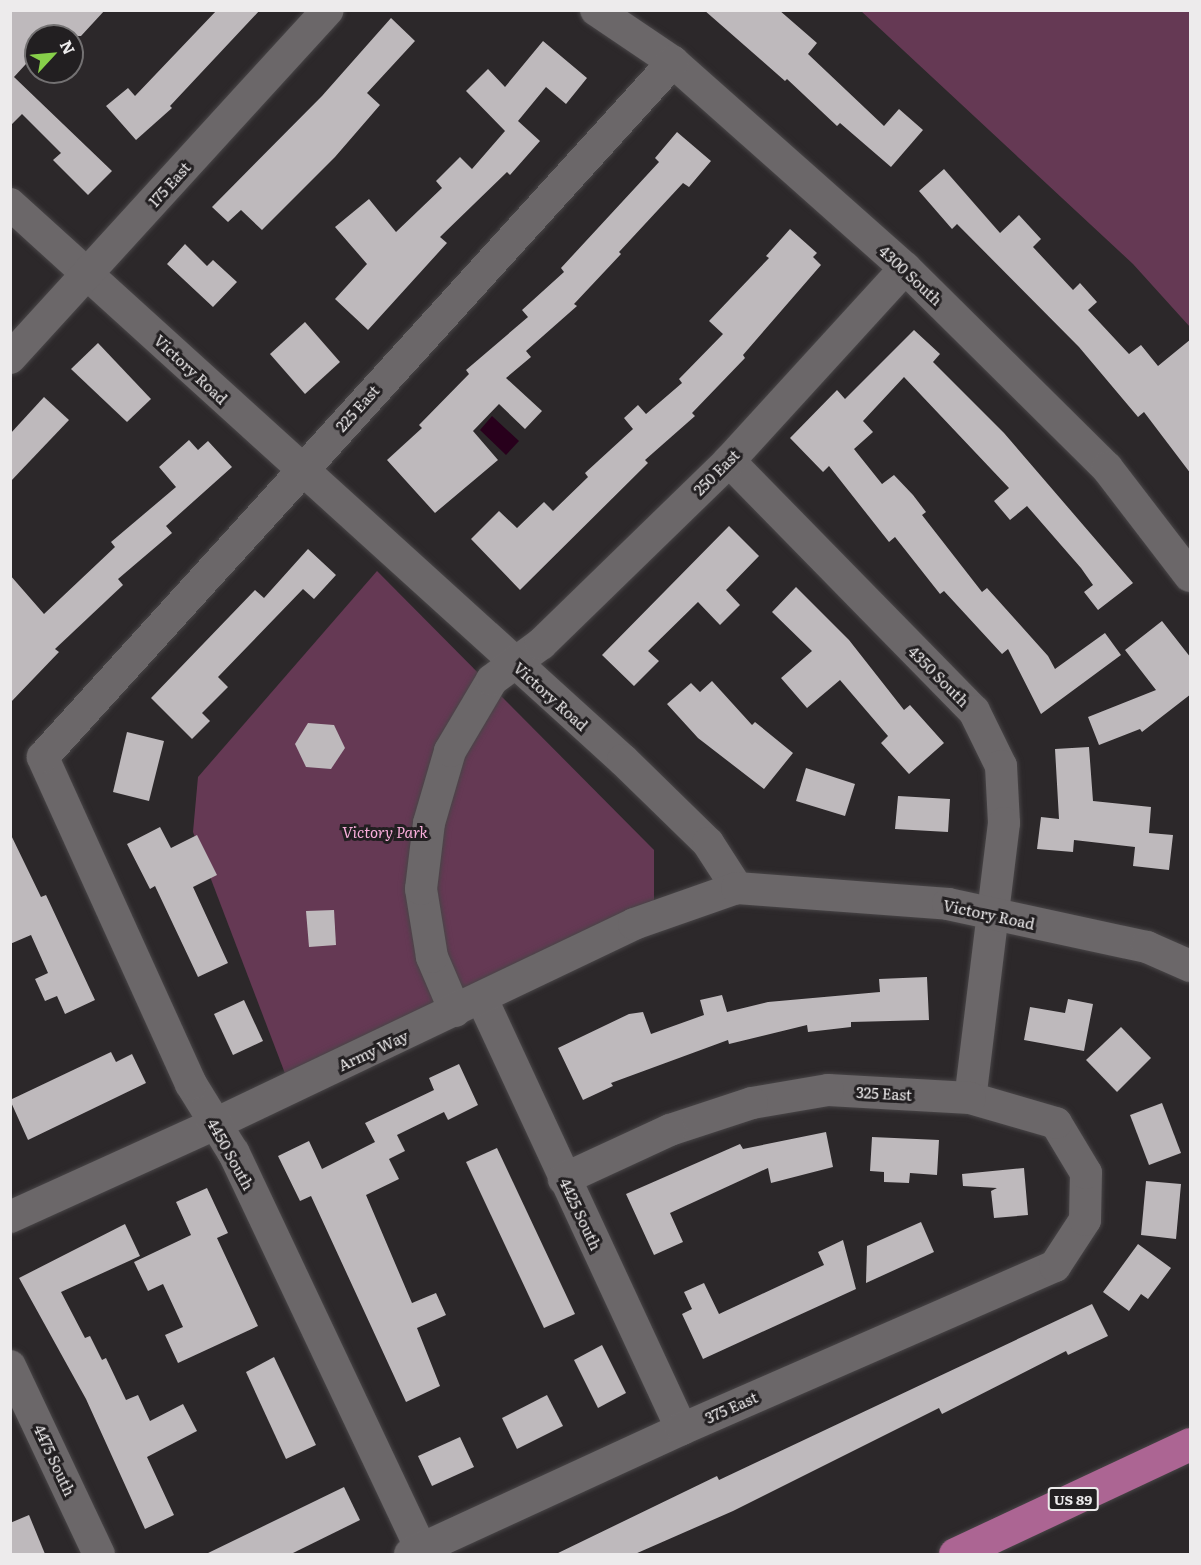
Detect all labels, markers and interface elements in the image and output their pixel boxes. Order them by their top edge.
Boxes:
north arrow [24,24,84,84]
text: N [55,36,82,58]
street label: 175 East [144,158,194,210]
street label: 4300 South [876,241,946,309]
street label: Victory Road [151,331,231,407]
street label: 225 East [332,381,382,435]
street label: 250 East [689,445,743,499]
street label: 4350 South [905,642,973,710]
street label: Victory Road [510,658,592,734]
park label: Victory Park [342,823,428,841]
street label: Victory Road [942,896,1036,932]
street label: Army Way [335,1026,411,1074]
street label: 325 East [856,1083,912,1103]
street label: 4450 South [204,1115,258,1193]
street label: 4425 South [556,1175,606,1253]
street label: 375 East [702,1387,760,1427]
street label: 4475 South [31,1421,79,1499]
road number: US 89 [1048,1488,1098,1510]

